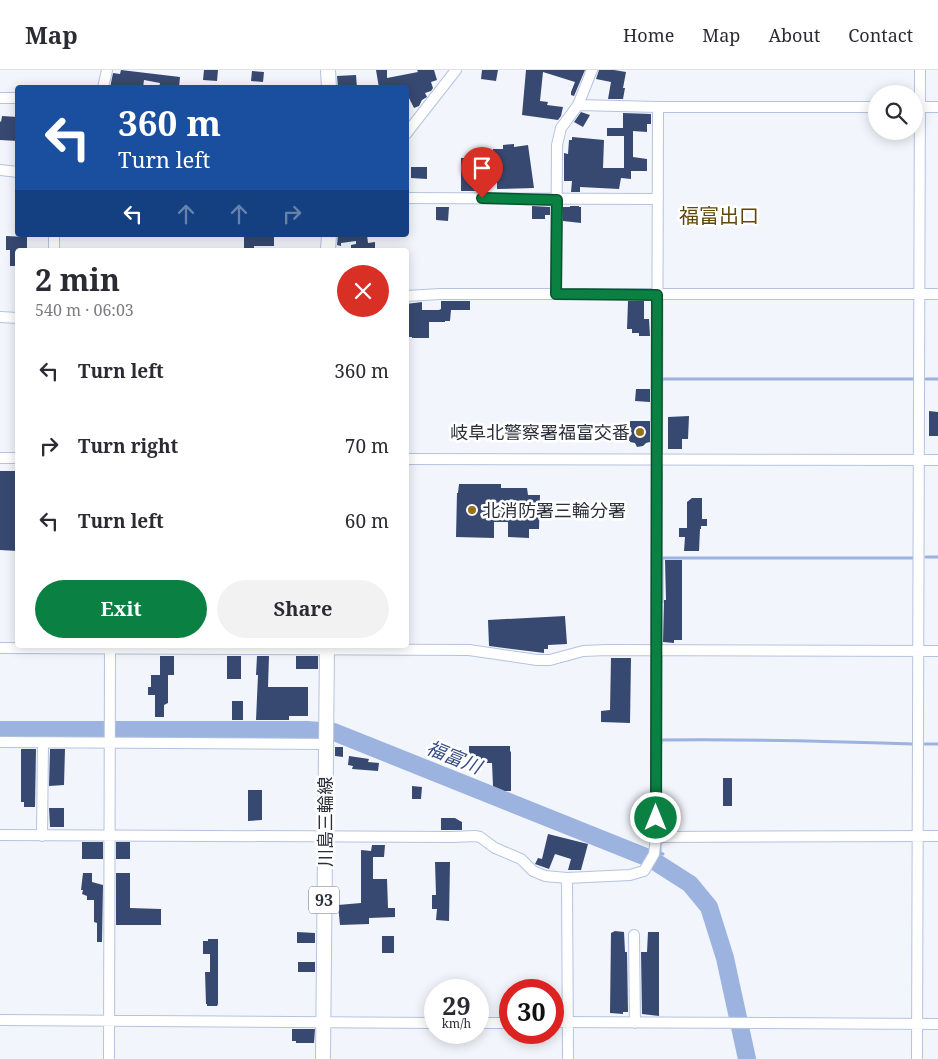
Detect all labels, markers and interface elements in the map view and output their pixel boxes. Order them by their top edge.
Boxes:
text: Map [25,18,78,51]
text: Home [623,23,674,47]
text: Map [702,23,740,47]
text: About [768,23,820,47]
text: Contact [848,23,913,47]
map controls [868,85,923,140]
button: search [868,85,923,140]
text: 360 m [118,99,221,146]
icon: left [35,105,100,170]
text: Turn left [118,144,210,174]
pin [461,147,503,198]
icon: arrive [468,154,496,182]
icon: left [119,200,147,228]
icon: ahead [172,200,200,228]
icon: ahead [225,200,253,228]
icon: right [278,200,306,228]
district label: 福富出口 [679,202,759,229]
text: 2 min [35,259,120,300]
button: close [337,265,389,317]
text: 540 m · 06:03 [35,299,134,321]
icon: left [35,357,63,385]
text: Turn left [78,358,164,384]
text: 360 m [334,358,389,384]
place label: 岐阜北警察署福富交番 [450,420,630,444]
marker: 岐阜北警察署福富交番 [634,426,646,438]
icon: right [35,432,63,460]
text: Turn right [78,433,178,459]
text: 70 m [345,433,389,459]
place label: 北消防署三輪分署 [482,498,626,522]
marker: 北消防署三輪分署 [466,504,478,516]
icon: left [35,507,63,535]
text: Turn left [78,508,164,534]
text: 60 m [345,508,389,534]
button: Exit [35,580,207,638]
button: Share [217,580,389,638]
water label: 福富川 [423,734,487,780]
street label: 川島三輪線 [313,777,337,867]
position arrow [629,791,681,843]
road number: 93 [309,886,339,914]
speed limit sign: 30 [499,979,564,1044]
text: 29 [442,988,471,1022]
text: km/h [442,1015,471,1032]

